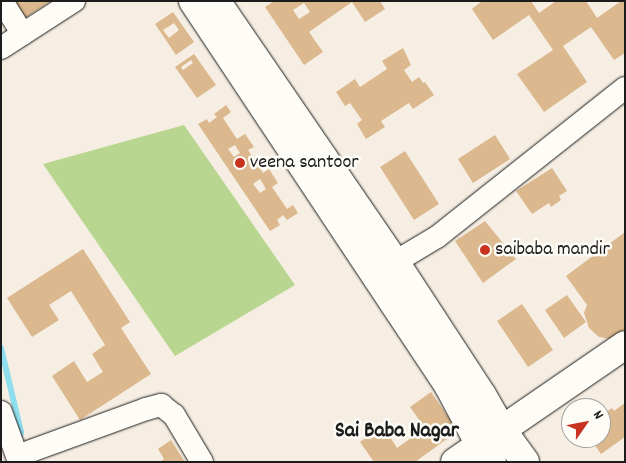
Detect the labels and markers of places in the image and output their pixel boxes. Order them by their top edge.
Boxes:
place label: veena santoor [250,151,359,175]
marker: veena santoor [234,157,246,169]
place label: saibaba mandir [495,238,610,262]
marker: saibaba mandir [479,244,491,256]

